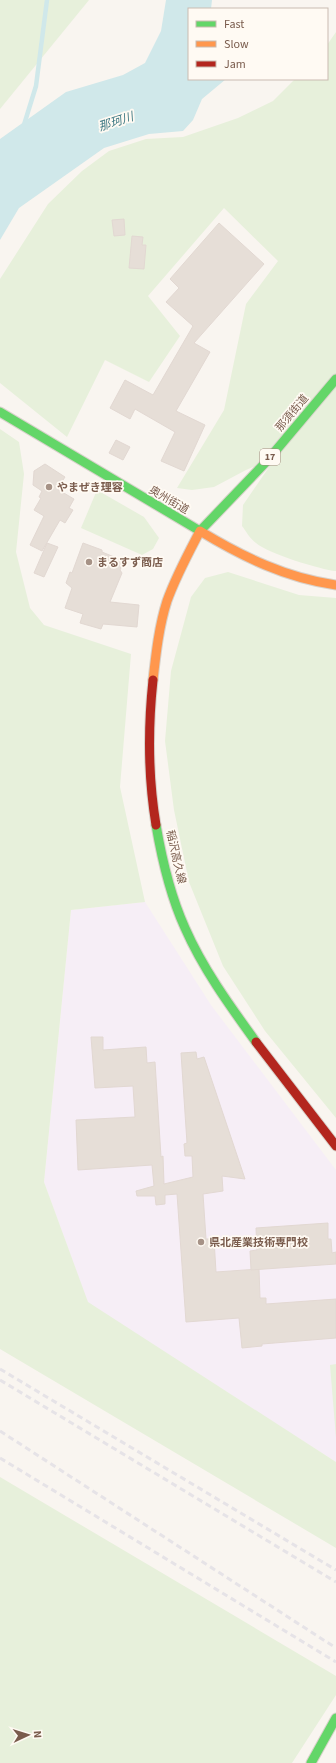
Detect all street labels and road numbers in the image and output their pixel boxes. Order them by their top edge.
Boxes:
street label: 那須街道 [272,391,312,435]
road number: 17 [260,449,280,465]
street label: 奥州街道 [146,483,192,517]
street label: 稲沢高久線 [163,829,189,885]

